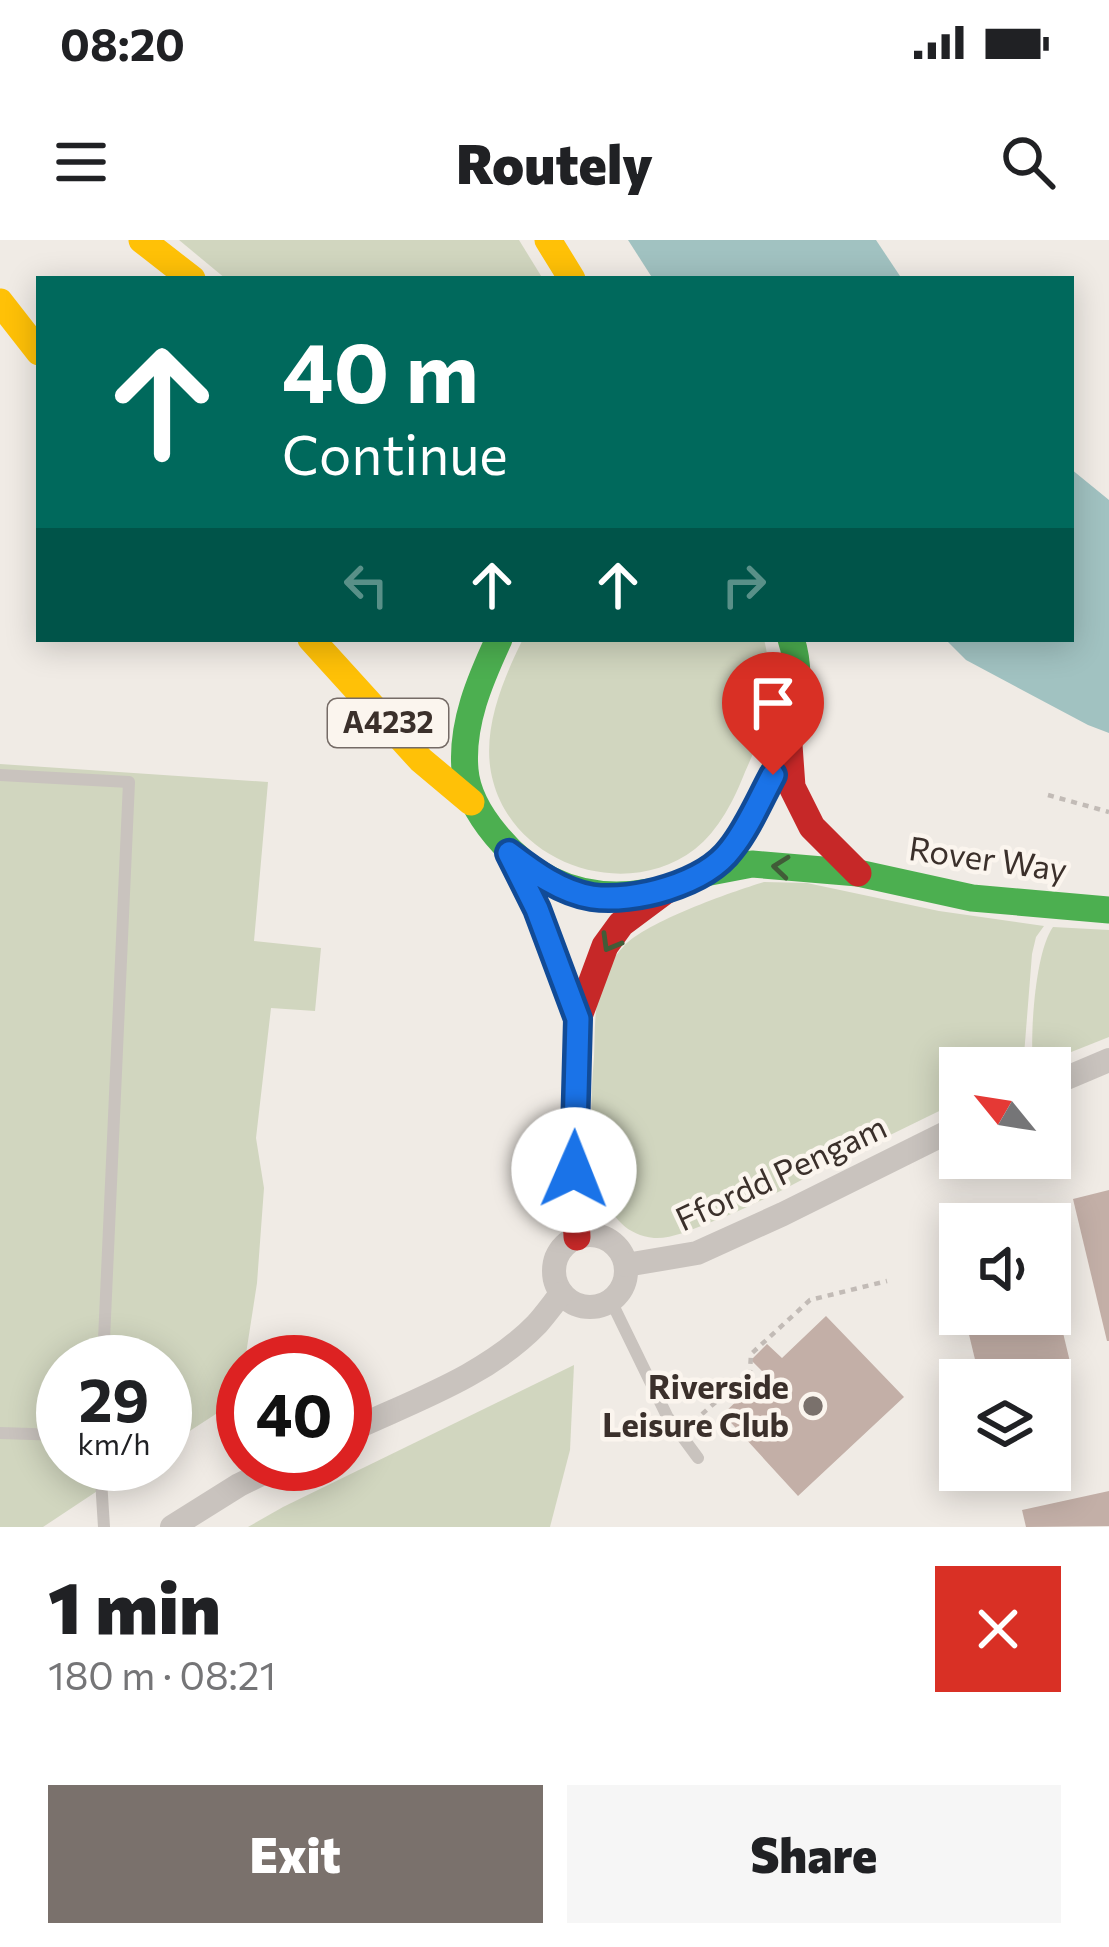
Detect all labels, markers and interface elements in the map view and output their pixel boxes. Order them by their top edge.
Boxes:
text: 08:20 [60,15,185,70]
icon: menu [48,129,114,195]
text: Routely [456,129,653,195]
icon: search [995,129,1061,195]
text: 40 m [282,318,479,420]
icon: ahead [84,324,240,480]
text: Continue [282,420,508,486]
icon: left [333,552,399,618]
icon: ahead [459,552,525,618]
icon: ahead [585,552,651,618]
icon: right [711,552,777,618]
pin [722,652,824,775]
icon: arrive [740,670,806,736]
road number: A4232 [328,699,448,747]
street label: Rover Way [906,826,1070,889]
one-way arrow [771,855,791,881]
one-way arrow [601,930,624,952]
north arrow [939,1047,1071,1179]
map controls [939,1047,1071,1491]
street label: Ffordd Pengam [668,1105,892,1238]
position arrow [511,1107,637,1233]
button: sound [939,1203,1071,1335]
speed limit sign: 40 [216,1335,372,1491]
button: layers [939,1359,1071,1491]
text: 29 [79,1361,149,1434]
place label: Riverside Leisure Club [602,1365,789,1444]
marker: Riverside Leisure Club [800,1393,826,1419]
text: km/h [78,1424,150,1461]
text: 1 min [48,1561,221,1649]
button: close [935,1566,1061,1692]
text: 180 m · 08:21 [48,1650,276,1698]
button: Exit [48,1785,543,1923]
button: Share [567,1785,1061,1923]

